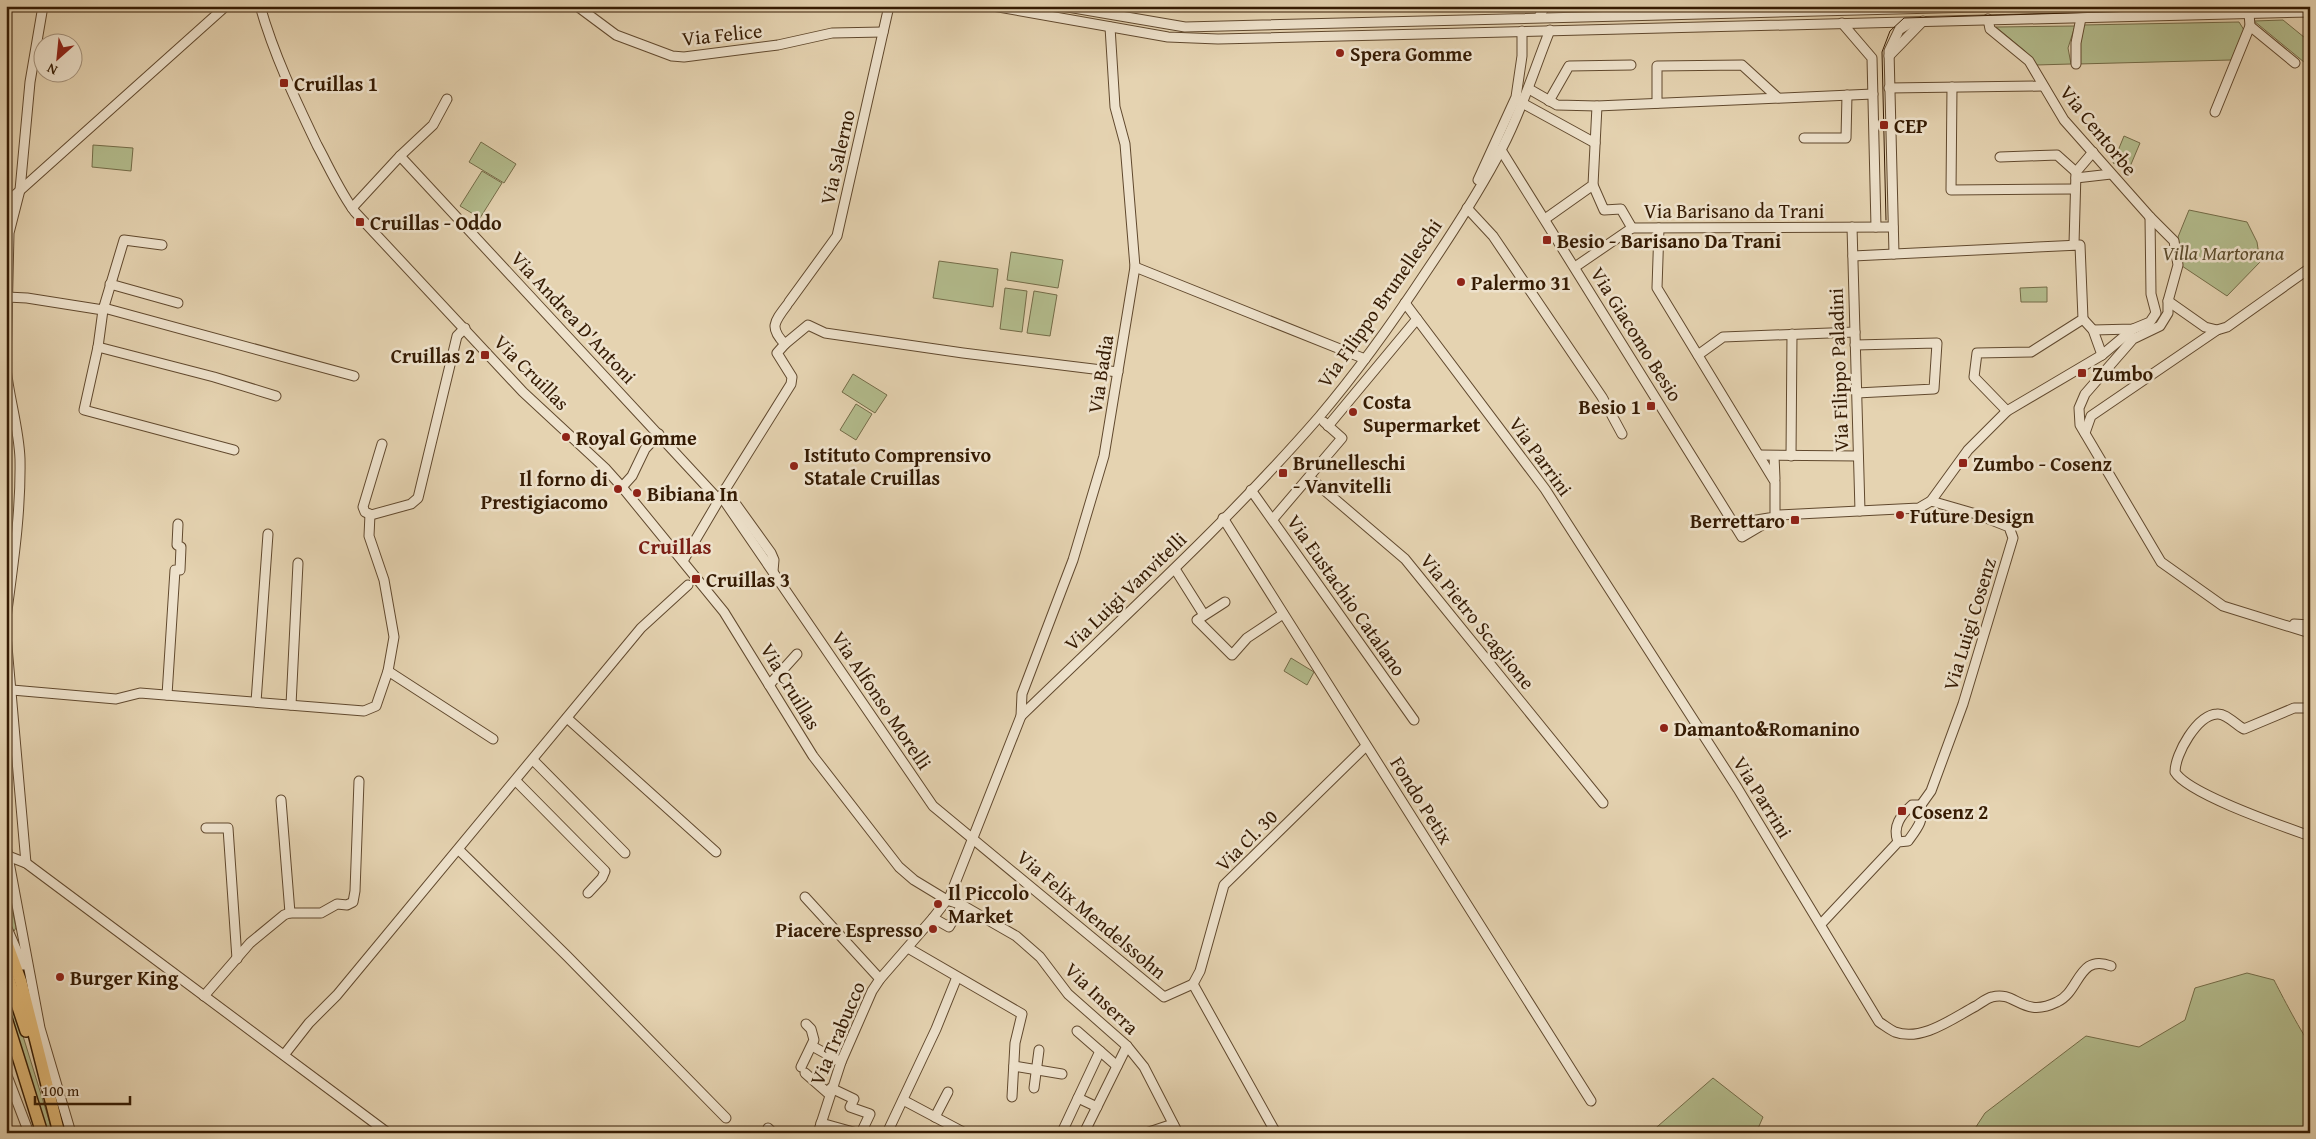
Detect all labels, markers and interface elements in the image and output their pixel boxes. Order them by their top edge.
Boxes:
street label: Via Felice [680,15,764,53]
north arrow [32,32,82,82]
place label: Spera Gomme [1350,39,1472,68]
marker: Spera Gomme [1334,47,1346,59]
text: N [43,58,61,81]
place label: Cruillas 1 [294,69,378,98]
marker: Cruillas 1 [278,77,290,89]
street label: Via Centorbe [2053,78,2145,182]
street label: Via Salerno [812,107,862,207]
place label: CEP [1894,111,1928,140]
marker: CEP [1878,119,1890,131]
street label: Via Barisano da Trani [1644,196,1825,225]
place label: Cruillas - Oddo [370,208,502,237]
street label: Via Filippo Brunelleschi [1310,212,1449,393]
marker: Cruillas - Oddo [354,216,366,228]
place label: Besio - Barisano Da Trani [1557,226,1781,255]
marker: Besio - Barisano Da Trani [1541,234,1553,246]
park label: Villa Martorana [2162,238,2285,267]
street label: Via Andrea D'Antoni [505,244,644,390]
street label: Via Giacomo Besio [1584,261,1690,407]
place label: Palermo 31 [1471,268,1571,297]
marker: Palermo 31 [1455,276,1467,288]
street label: Via Filippo Paladini [1821,287,1855,452]
street label: Via Cruillas [488,328,576,416]
street label: Via Badia [1079,332,1121,415]
place label: Cruillas 2 [391,341,475,370]
marker: Cruillas 2 [479,349,491,361]
place label: Zumbo [2092,359,2154,388]
marker: Zumbo [2076,367,2088,379]
place label: Costa Supermarket [1363,387,1481,439]
place label: Besio 1 [1579,392,1641,421]
marker: Besio 1 [1645,400,1657,412]
marker: Costa Supermarket [1347,406,1359,418]
street label: Via Parrini [1502,410,1580,502]
place label: Royal Gomme [576,423,697,452]
marker: Royal Gomme [560,431,572,443]
place label: Istituto Comprensivo Statale Cruillas [804,440,991,492]
place label: Brunelleschi - Vanvitelli [1293,448,1405,500]
place label: Zumbo - Cosenz [1973,449,2112,478]
marker: Zumbo - Cosenz [1957,457,1969,469]
marker: Istituto Comprensivo Statale Cruillas [788,460,800,472]
place label: Il forno di Prestigiacomo [481,464,608,516]
marker: Brunelleschi - Vanvitelli [1277,467,1289,479]
place label: Bibiana In [647,479,738,508]
marker: Il forno di Prestigiacomo [612,483,624,495]
marker: Bibiana In [631,487,643,499]
place label: Future Design [1910,501,2034,530]
place label: Berrettaro [1690,506,1785,535]
street label: Via Eustachio Catalano [1280,508,1414,682]
marker: Future Design [1894,509,1906,521]
marker: Berrettaro [1789,514,1801,526]
street label: Via Luigi Vanvitelli [1057,525,1193,657]
district label: Cruillas [639,531,711,562]
street label: Via Pietro Scaglione [1414,547,1542,695]
street label: Via Luigi Cosenz [1935,554,2003,694]
place label: Cruillas 3 [706,565,790,594]
marker: Cruillas 3 [690,573,702,585]
street label: Via Alfonso Morelli [825,625,939,775]
street label: Via Cruillas [754,637,828,735]
place label: Damanto&Romanino [1674,714,1860,743]
marker: Damanto&Romanino [1658,722,1670,734]
street label: Fondo Petix [1384,750,1461,850]
street label: Via Parrini [1726,750,1800,844]
place label: Cosenz 2 [1912,797,1988,826]
street label: Via Cl. 30 [1208,802,1284,878]
marker: Cosenz 2 [1896,805,1908,817]
street label: Via Felix Mendelssohn [1011,842,1173,986]
place label: Il Piccolo Market [948,878,1029,930]
marker: Il Piccolo Market [932,898,944,910]
place label: Piacere Espresso [776,915,923,944]
marker: Piacere Espresso [927,923,939,935]
street label: Via Inserra [1058,955,1146,1041]
place label: Burger King [70,963,179,992]
marker: Burger King [54,971,66,983]
street label: Via Trabucco [802,977,872,1089]
scale bar [35,1074,130,1106]
text: 100 m [42,1080,80,1101]

